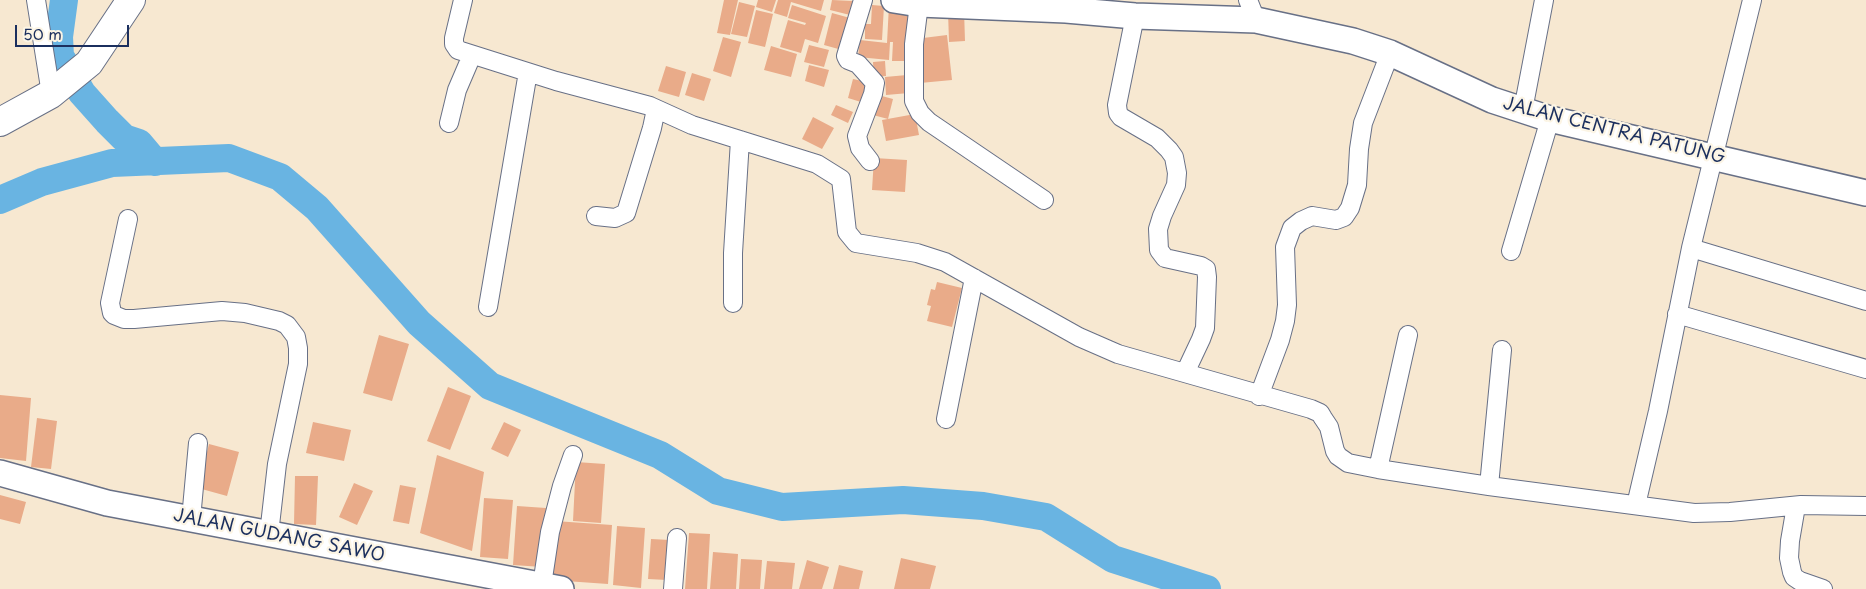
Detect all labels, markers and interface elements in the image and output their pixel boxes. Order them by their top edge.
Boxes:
scale bar [18,15,131,47]
text: 50 m [23,22,62,45]
street label: JALAN CENTRA PATUNG [1501,93,1727,169]
street label: JALAN GUDANG SAWO [171,505,387,567]

